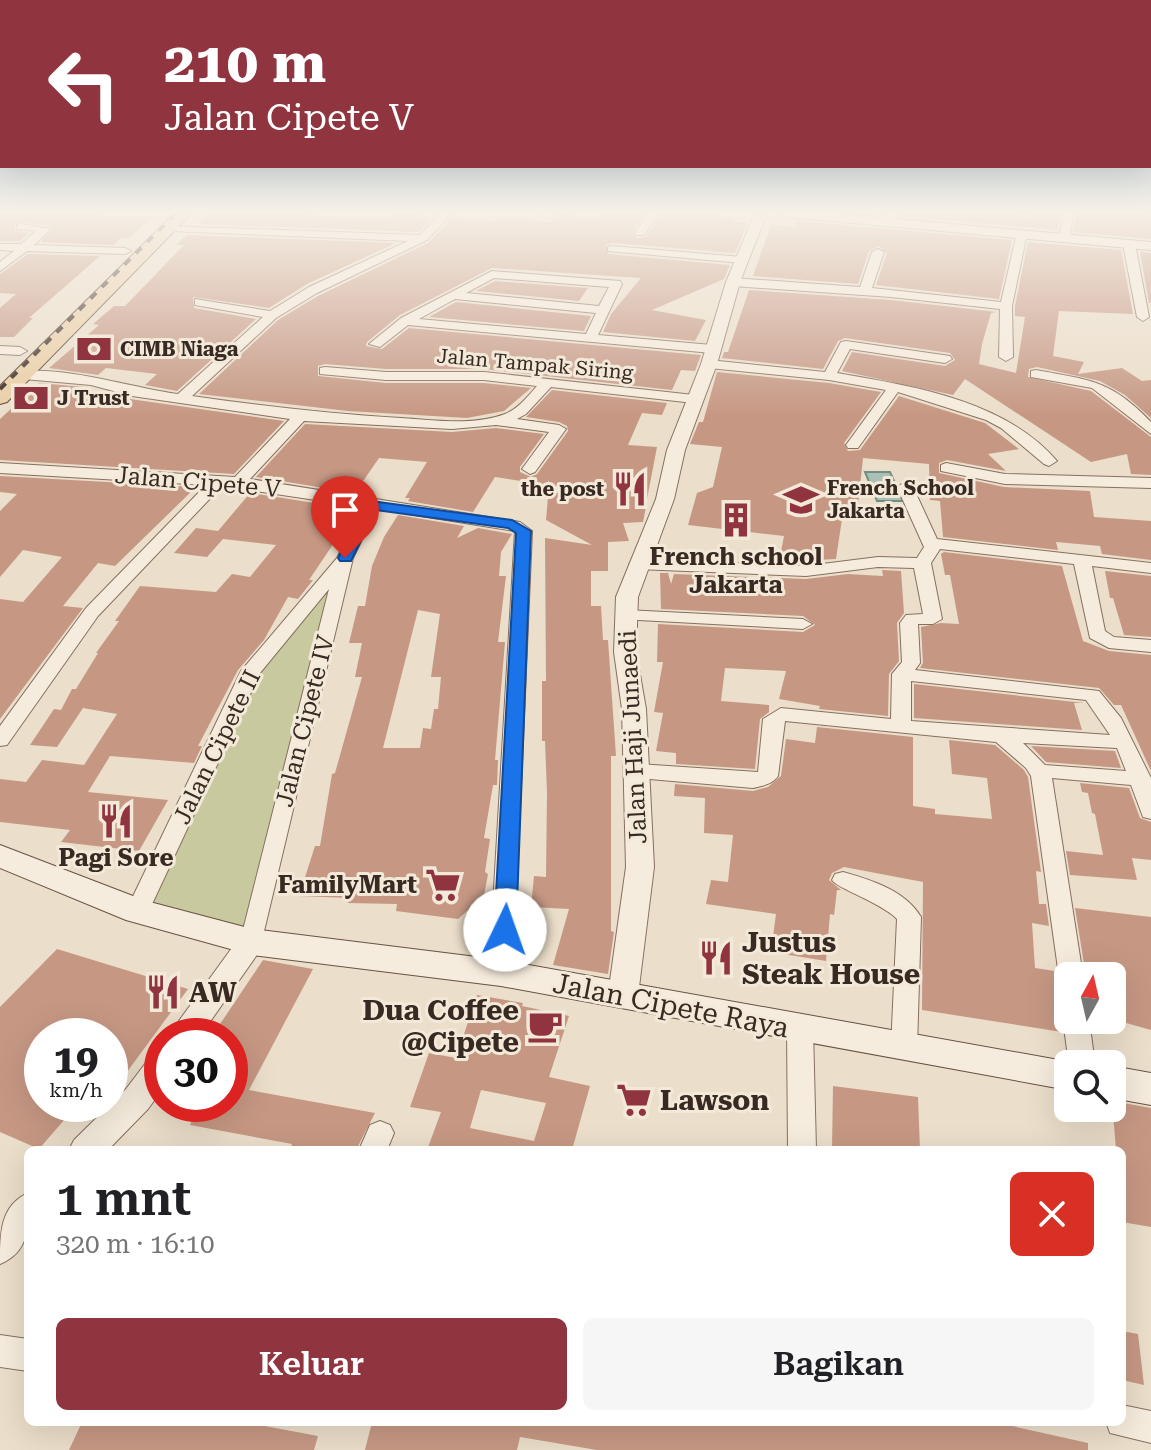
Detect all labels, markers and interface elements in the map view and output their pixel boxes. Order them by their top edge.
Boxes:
text: 210 m [164,30,326,96]
icon: left [32,32,136,136]
text: Jalan Cipete V [164,97,414,139]
bank icon: CIMB Niaga [75,330,113,368]
place label: CIMB Niaga [120,337,239,361]
street label: Jalan Tampak Siring [436,343,635,385]
bank icon: J Trust [12,379,50,417]
place label: J Trust [57,386,130,410]
street label: Jalan Cipete V [114,461,282,503]
restaurant icon: the post [611,470,649,508]
pin [311,476,379,558]
place label: French School Jakarta [827,476,974,523]
place label: the post [521,477,604,501]
school or university icon: French School Jakarta [782,481,820,519]
icon: arrive [323,488,367,532]
building icon: French school Jakarta [717,501,755,539]
place label: French school Jakarta [650,543,823,599]
street label: Jalan Haji Junaedi [613,629,653,845]
street label: Jalan Cipete IV [270,632,340,810]
street label: Jalan Cipete II [168,665,266,829]
restaurant icon: Pagi Sore [97,802,135,840]
place label: Pagi Sore [58,844,174,872]
supermarket icon: FamilyMart [424,866,462,904]
place label: FamilyMart [278,871,417,899]
position arrow [463,888,547,972]
place label: Justus Steak House [742,926,920,991]
restaurant icon: Justus Steak House [697,939,735,977]
north arrow [1054,962,1126,1034]
map controls [1054,962,1126,1122]
street label: Jalan Cipete Raya [550,966,792,1045]
restaurant icon: AW [144,973,182,1011]
place label: AW [189,976,237,1009]
place label: Dua Coffee @Cipete [362,994,519,1059]
cafe icon: Dua Coffee @Cipete [526,1007,564,1045]
speed limit sign: 30 [144,1018,248,1122]
text: 19 [54,1036,98,1083]
button: search [1054,1050,1126,1122]
text: km/h [49,1078,103,1102]
supermarket icon: Lawson [615,1081,653,1119]
place label: Lawson [660,1084,769,1117]
text: 1 mnt [56,1171,191,1227]
button: close [1010,1172,1094,1256]
text: 320 m · 16:10 [56,1229,215,1259]
button: Keluar [56,1318,567,1410]
button: Bagikan [583,1318,1094,1410]

